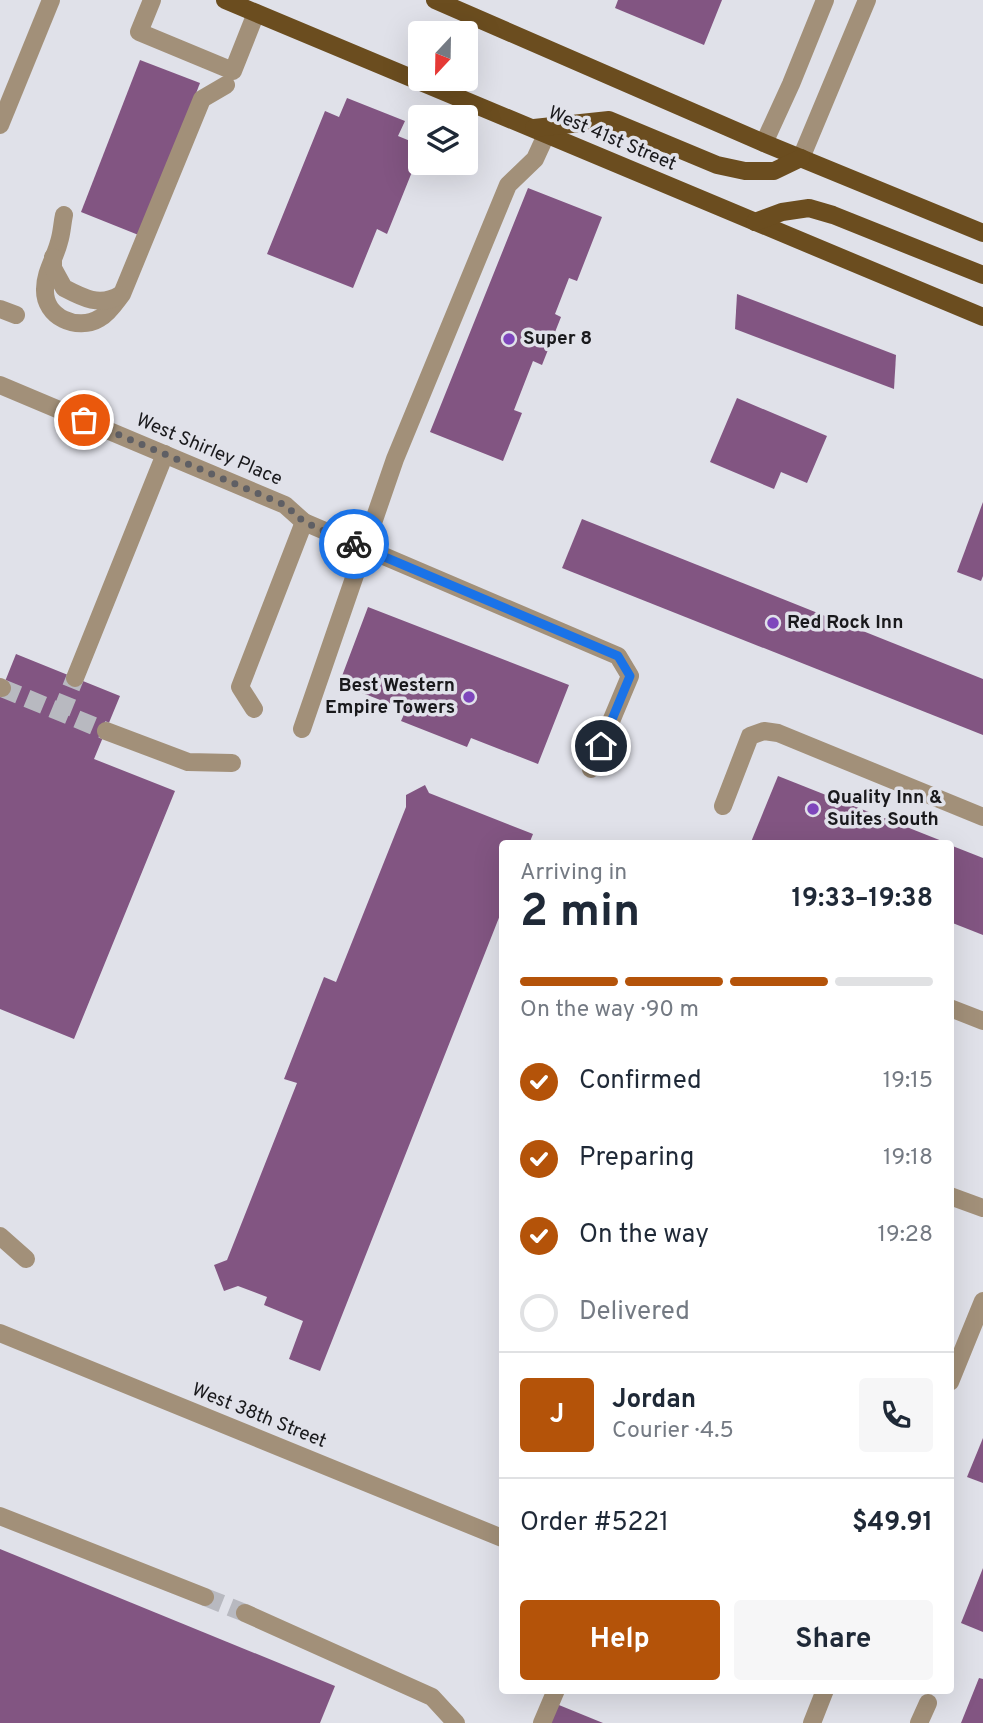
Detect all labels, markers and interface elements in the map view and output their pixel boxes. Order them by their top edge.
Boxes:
north arrow [408,21,478,91]
map controls [408,21,478,175]
street label: West 41st Street [544,101,680,177]
button: layers [408,105,478,175]
place label: Super 8 [523,327,592,351]
marker: Super 8 [501,331,517,347]
pin [54,390,114,450]
icon: bag [65,401,103,439]
street label: West Shirley Place [132,408,286,492]
courier [319,509,389,579]
icon: bike [335,525,373,563]
place label: Red Rock Inn [787,611,903,635]
marker: Red Rock Inn [765,615,781,631]
place label: Best Western Empire Towers [325,674,455,720]
marker: Best Western Empire Towers [461,689,477,705]
pin [571,716,631,776]
icon: home [582,727,620,765]
place label: Quality Inn & Suites South [827,786,943,832]
marker: Quality Inn & Suites South [805,801,821,817]
text: Arriving in [520,859,627,888]
text: 19:33–19:38 [792,883,933,916]
text: 2 min [520,884,640,943]
text: On the way · 90 m [520,996,699,1025]
icon: check [520,1063,558,1101]
text: Confirmed [579,1065,702,1098]
text: 19:15 [883,1067,933,1096]
icon: check [520,1140,558,1178]
text: Preparing [579,1142,694,1175]
text: 19:18 [883,1144,933,1173]
icon: check [520,1217,558,1255]
text: On the way [579,1219,709,1252]
text: 19:28 [877,1221,933,1250]
text: Delivered [579,1296,690,1329]
street label: West 38th Street [188,1378,330,1454]
button: phone [859,1378,933,1452]
text: Jordan [612,1384,696,1417]
text: J [550,1399,564,1432]
text: Courier · 4.5 [612,1417,734,1446]
text: Order #5221 [520,1507,669,1540]
text: $49.91 [852,1507,933,1540]
button: Help [520,1600,720,1680]
button: Share [734,1600,933,1680]

